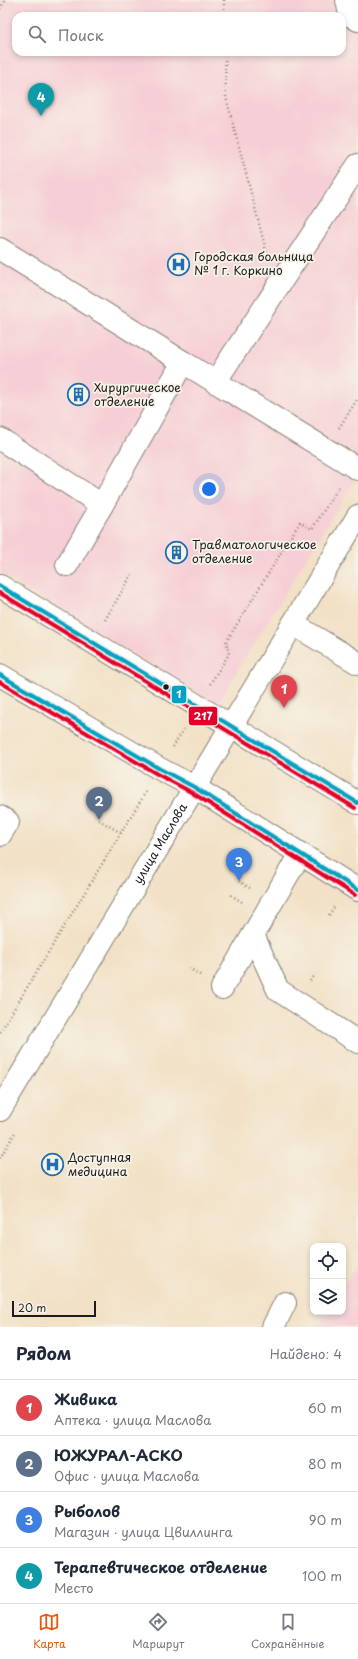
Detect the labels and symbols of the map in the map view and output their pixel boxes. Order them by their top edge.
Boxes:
pin: 4 [28,83,54,116]
place label: Городская больница № 1 г. Коркино [194,247,314,279]
hospital icon: Городская больница № 1 г. Коркино [166,251,192,277]
place label: Хирургическое отделение [94,378,181,410]
building icon: Хирургическое отделение [65,382,91,408]
your location [199,479,219,499]
place label: Травматологическое отделение [192,535,317,567]
building icon: Травматологическое отделение [163,539,189,565]
pin: 1 [271,675,297,708]
unlabelled marker [161,682,171,692]
line badge: 1 [171,685,187,704]
text: 1 [176,685,182,702]
line badge: 217 [188,706,218,726]
text: 217 [194,707,213,724]
pin: 2 [86,787,112,820]
street label: улица Маслова [128,799,191,887]
pin: 3 [226,848,252,881]
place label: Доступная медицина [67,1148,131,1180]
hospital icon: Доступная медицина [40,1152,66,1178]
scale bar [12,1299,96,1318]

